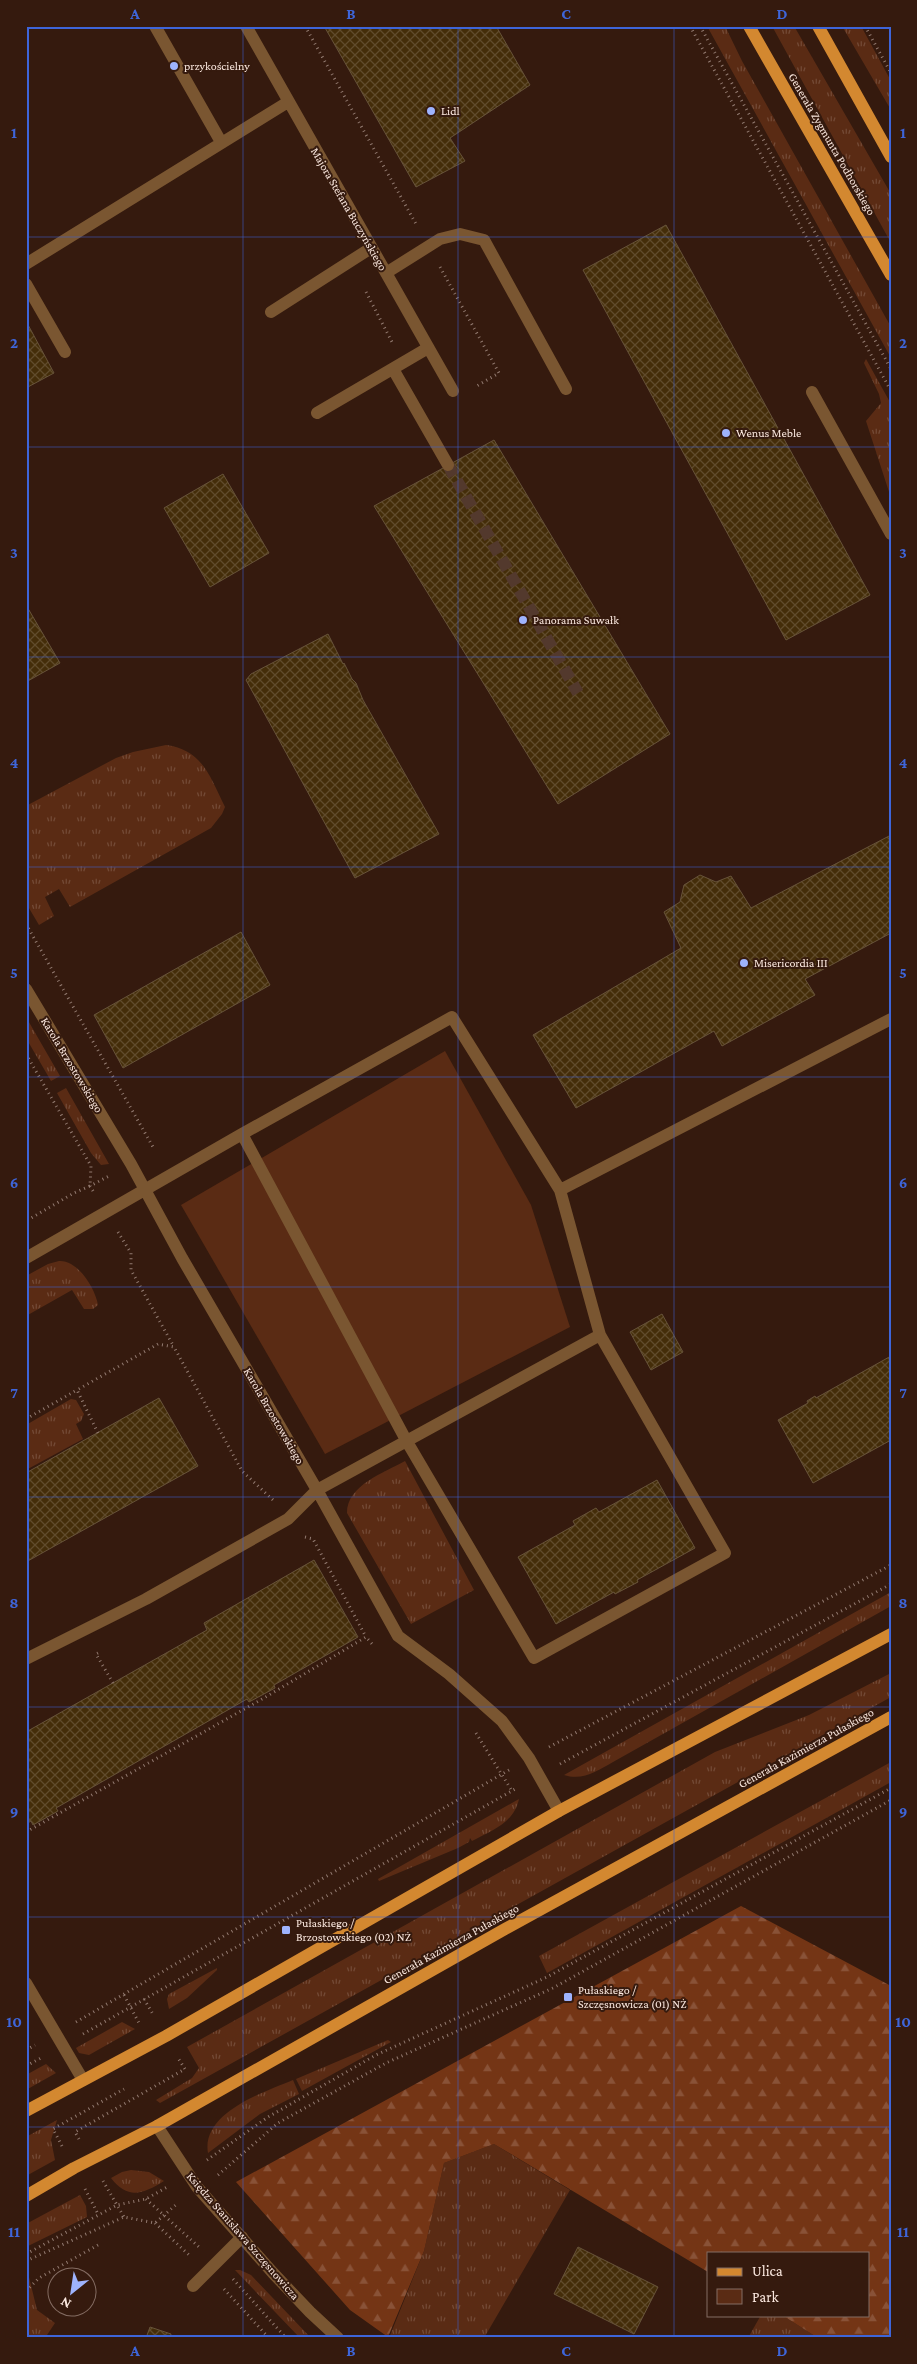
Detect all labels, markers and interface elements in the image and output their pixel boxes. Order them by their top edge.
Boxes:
text: A [129,5,140,22]
text: B [346,5,356,22]
text: C [561,5,571,22]
text: D [776,5,788,22]
place label: przykościelny [184,59,250,73]
marker: przykościelny [168,60,180,72]
street label: Generała Zygmunta Podhorskiego [785,70,879,218]
place label: Lidl [441,104,460,118]
marker: Lidl [425,105,437,117]
text: 1 [11,124,17,141]
text: 1 [900,124,906,141]
street label: Majora Stefana Buczyńskiego [308,145,390,273]
text: 2 [10,334,18,351]
text: 2 [899,334,907,351]
place label: Wenus Meble [736,426,801,440]
marker: Wenus Meble [720,427,732,439]
text: 3 [10,544,18,561]
text: 3 [899,544,907,561]
place label: Panorama Suwałk [533,613,619,627]
marker: Panorama Suwałk [517,614,529,626]
text: 4 [10,754,19,771]
text: 4 [899,754,908,771]
place label: Misericordia III [754,956,828,970]
marker: Misericordia III [738,957,750,969]
text: 5 [10,964,18,981]
text: 5 [899,964,907,981]
street label: Karola Brzostowskiego [38,1015,106,1115]
text: 6 [10,1174,18,1191]
text: 6 [899,1174,907,1191]
street label: Karola Brzostowskiego [241,1365,307,1467]
text: 7 [10,1384,18,1401]
text: 7 [899,1384,907,1401]
text: 8 [9,1594,19,1611]
text: 8 [898,1594,908,1611]
street label: Generała Kazimierza Pułaskiego [736,1705,876,1791]
text: 9 [10,1803,18,1820]
text: 9 [899,1803,907,1820]
street label: Generała Kazimierza Pułaskiego [381,1901,521,1987]
place label: Pułaskiego / Brzostowskiego (02) NŻ [296,1916,411,1944]
marker: Pułaskiego / Brzostowskiego (02) NŻ [280,1924,292,1936]
place label: Pułaskiego / Szczęsnowicza (01) NŻ [578,1983,686,2011]
marker: Pułaskiego / Szczęsnowicza (01) NŻ [562,1991,574,2003]
text: 10 [6,2013,22,2030]
text: 10 [895,2013,911,2030]
street label: Księdza Stanisława Szczęsnowicza [184,2169,303,2303]
text: 11 [8,2223,20,2240]
text: 11 [897,2223,909,2240]
legend [707,2252,870,2316]
text: Ulica [752,2263,783,2279]
north arrow [48,2266,98,2316]
text: Park [752,2289,779,2305]
text: N [57,2294,74,2313]
text: A [129,2342,140,2359]
text: B [346,2342,356,2359]
text: C [561,2342,571,2359]
text: D [776,2342,788,2359]

